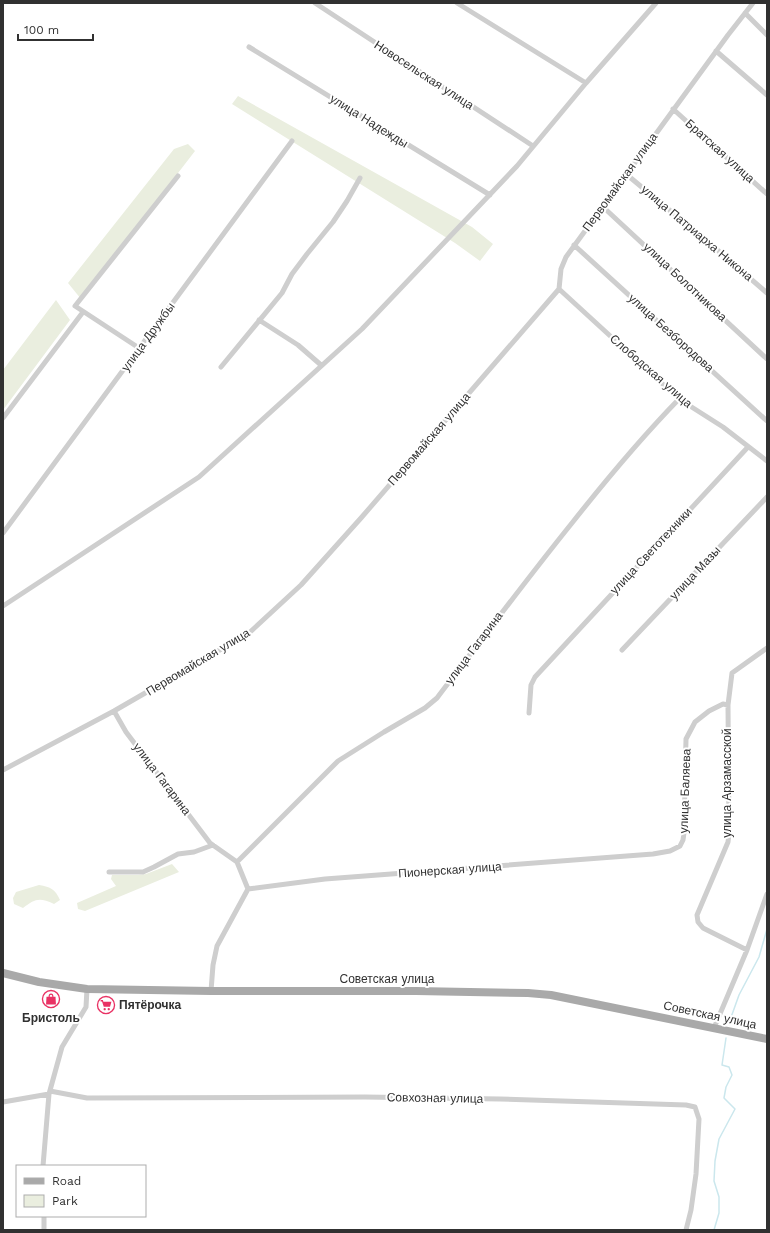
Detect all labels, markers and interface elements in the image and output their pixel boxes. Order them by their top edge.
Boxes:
scale bar [18,16,93,42]
text: 100 m [24,23,59,37]
street label: Новосельская улица [372,38,477,113]
street label: улица Надежды [327,91,411,151]
street label: Братская улица [683,116,758,186]
street label: Первомайская улица [580,130,661,234]
street label: улица Патриарха Никона [638,182,756,284]
street label: улица Болотникова [640,240,730,324]
street label: улица Безбородова [625,291,717,375]
street label: улица Дружбы [118,300,178,374]
street label: Слободская улица [607,331,695,411]
street label: Первомайская улица [385,390,473,488]
street label: улица Светотехники [607,505,695,597]
street label: улица Мазы [667,543,723,603]
street label: улица Гагарина [442,609,506,687]
street label: Первомайская улица [144,625,253,698]
street label: улица Арзамасской [720,728,734,838]
street label: улица Гагарина [130,740,194,818]
street label: улица Баляева [677,748,693,834]
street label: Пионерская улица [398,859,503,881]
street label: Советская улица [340,972,435,986]
shop icon: Бристоль [41,989,61,1009]
supermarket icon: Пятёрочка [96,995,116,1015]
place label: Пятёрочка [119,998,182,1012]
street label: Советская улица [662,998,758,1032]
place label: Бристоль [22,1011,80,1025]
street label: Совхозная улица [387,1090,484,1106]
legend [16,1165,146,1217]
text: Road [52,1174,81,1188]
text: Park [52,1194,78,1208]

